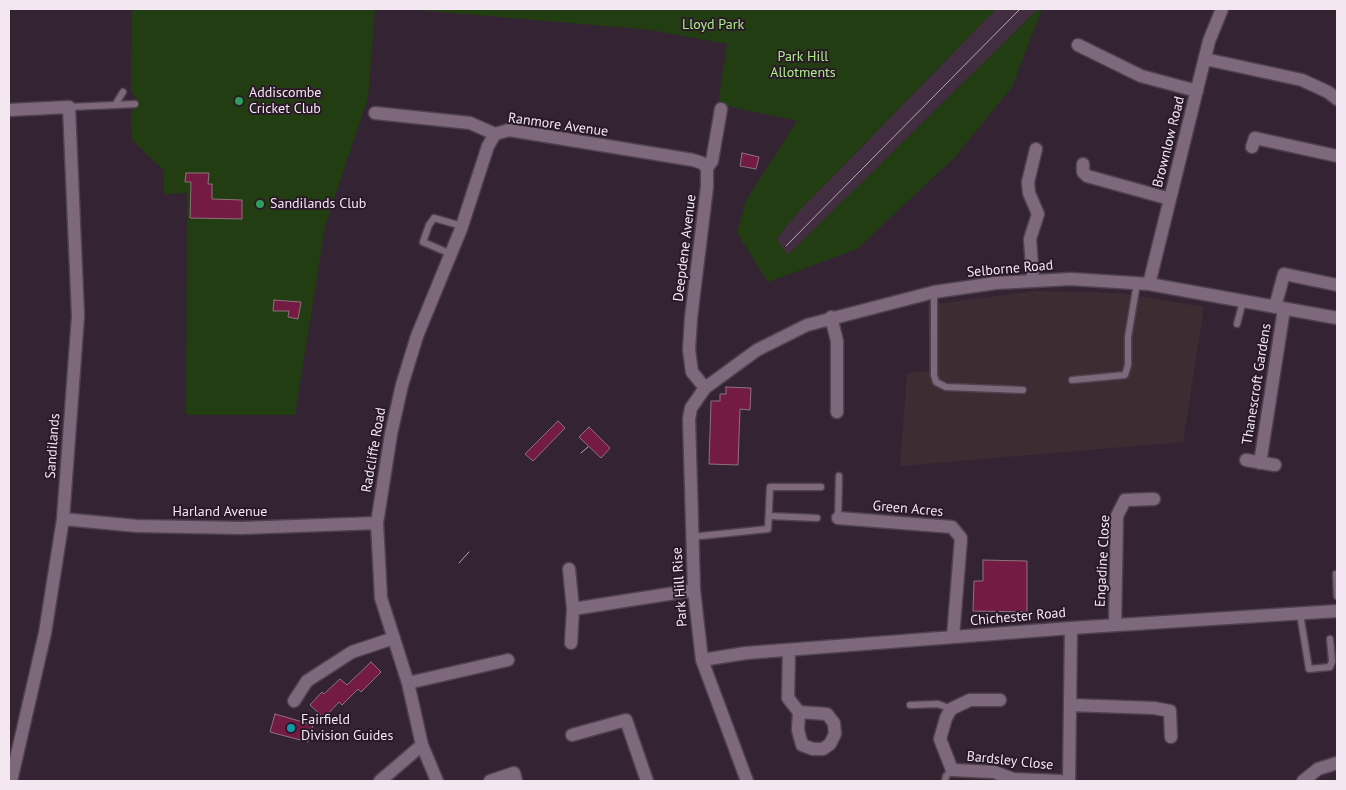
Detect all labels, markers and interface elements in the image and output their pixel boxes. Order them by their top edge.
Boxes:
park label: Lloyd Park [682,17,744,33]
park label: Park Hill Allotments [770,49,836,82]
place label: Addiscombe Cricket Club [249,85,321,118]
marker: Addiscombe Cricket Club [233,95,245,107]
street label: Brownlow Road [1150,95,1188,189]
street label: Ranmore Avenue [507,110,609,140]
street label: Deepdene Avenue [670,194,700,302]
place label: Sandilands Club [270,196,366,212]
marker: Sandilands Club [254,198,266,210]
street label: Selborne Road [966,257,1054,281]
street label: Thanescroft Gardens [1239,322,1275,446]
street label: Radcliffe Road [358,406,390,494]
street label: Sandilands [42,413,64,479]
street label: Green Acres [872,498,944,520]
street label: Harland Avenue [173,504,267,520]
street label: Engadine Close [1092,515,1114,607]
street label: Park Hill Rise [669,547,691,627]
street label: Chichester Road [969,604,1067,630]
place label: Fairfield Division Guides [301,712,393,744]
marker: Fairfield Division Guides [285,722,297,734]
street label: Bardsley Close [966,748,1054,774]

